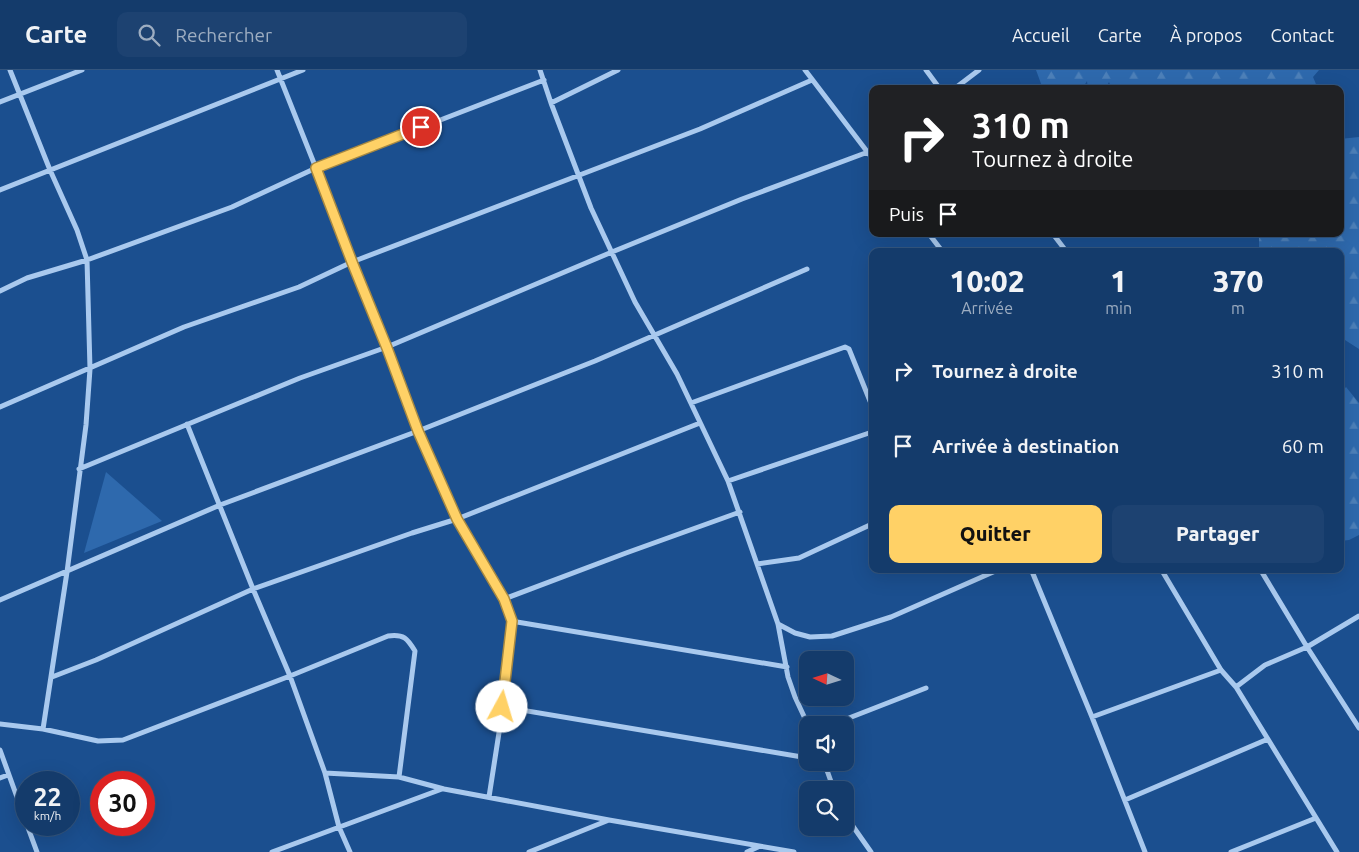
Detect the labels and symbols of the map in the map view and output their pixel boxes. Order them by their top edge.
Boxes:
pin [400,106,442,148]
north arrow [799,651,854,706]
position arrow [475,680,527,732]
speed limit sign: 30 [90,771,155,836]

